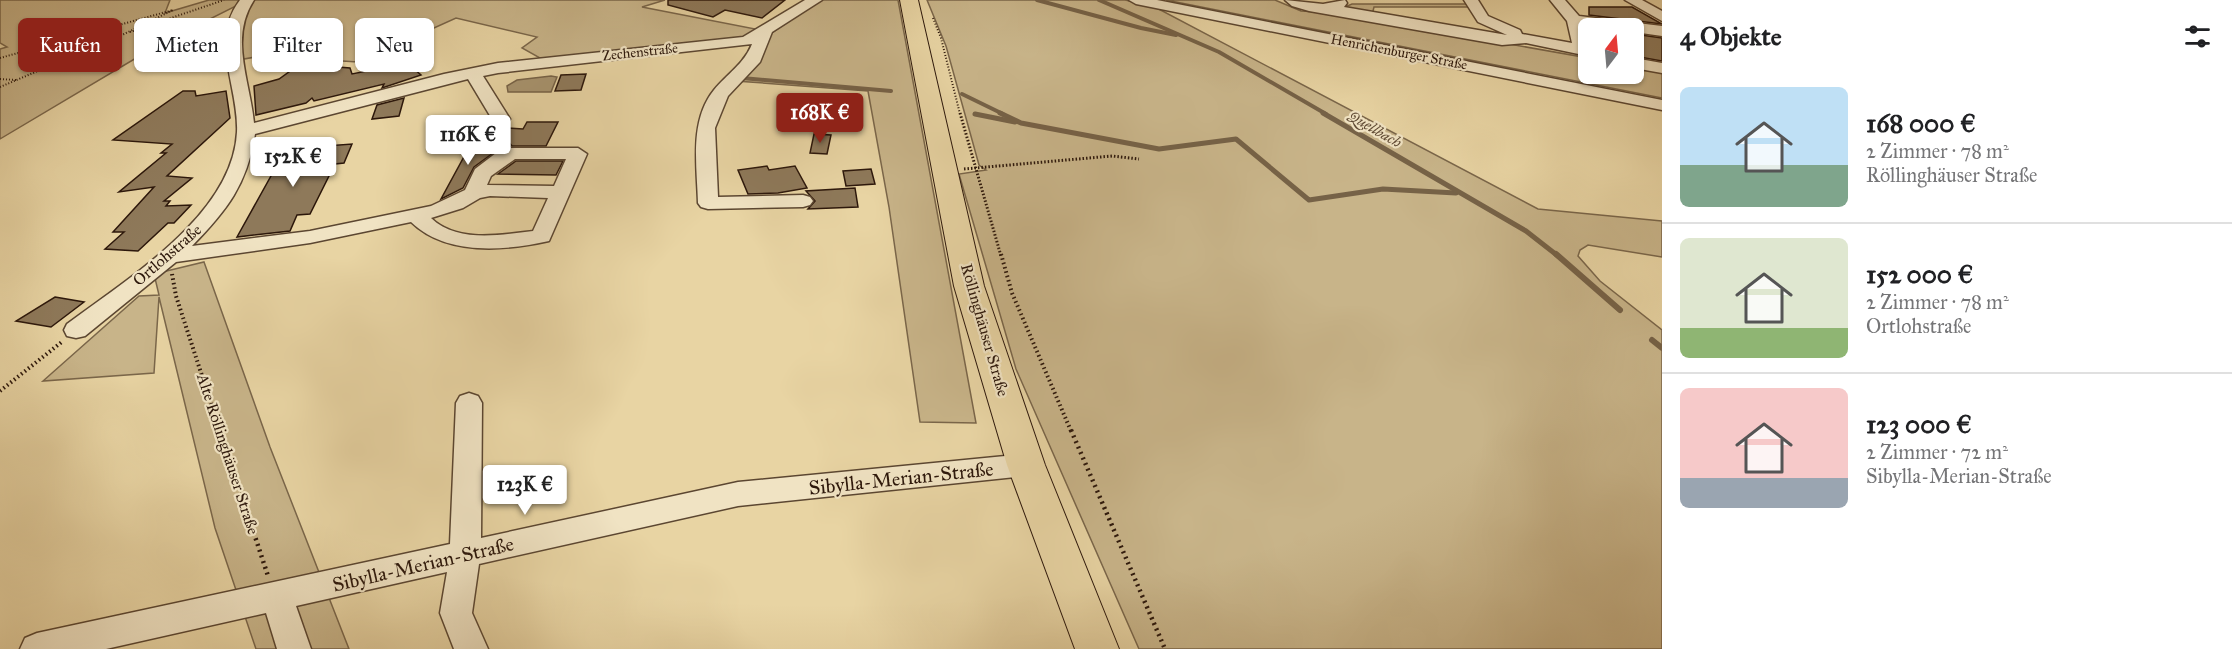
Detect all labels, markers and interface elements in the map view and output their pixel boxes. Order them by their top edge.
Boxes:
chip: Kaufen [18,18,122,72]
chip: Mieten [134,18,240,72]
chip: Filter [252,18,343,72]
chip: Neu [355,18,434,72]
north arrow [1578,18,1644,84]
map controls [1578,18,1644,84]
text: 4 Objekte [1680,20,1782,52]
icon: filters [2181,20,2214,53]
street label: Henrichenburger Straße [1329,30,1469,74]
street label: Zechenstraße [601,40,679,64]
pin: 168K € [771,93,869,144]
text: 168K € [790,100,850,124]
water label: Quellbach [1344,106,1405,152]
text: 168 000 € [1866,107,1976,139]
icon: home [1728,111,1800,183]
pin: 116K € [419,115,517,166]
text: 116K € [440,122,496,146]
pin: 152K € [244,137,342,188]
text: 2 Zimmer · 78 m² [1866,139,2009,163]
text: 152K € [264,144,322,168]
text: Röllinghäuser Straße [1866,163,2037,187]
street label: Ortlohstraße [129,220,205,290]
text: 152 000 € [1866,258,1973,290]
street label: Röllinghäuser Straße [956,261,1013,399]
icon: home [1728,262,1800,334]
text: 2 Zimmer · 78 m² [1866,290,2009,314]
text: Ortlohstraße [1866,314,1971,338]
street label: Alte Röllinghäuser Straße [192,370,263,537]
text: 123 000 € [1866,408,1972,440]
icon: home [1728,412,1800,484]
text: 2 Zimmer · 72 m² [1866,440,2008,464]
street label: Sibylla-Merian-Straße [807,456,995,500]
text: Sibylla-Merian-Straße [1866,464,2052,488]
pin: 123K € [476,465,574,516]
text: 123K € [497,472,553,496]
street label: Sibylla-Merian-Straße [330,531,516,597]

